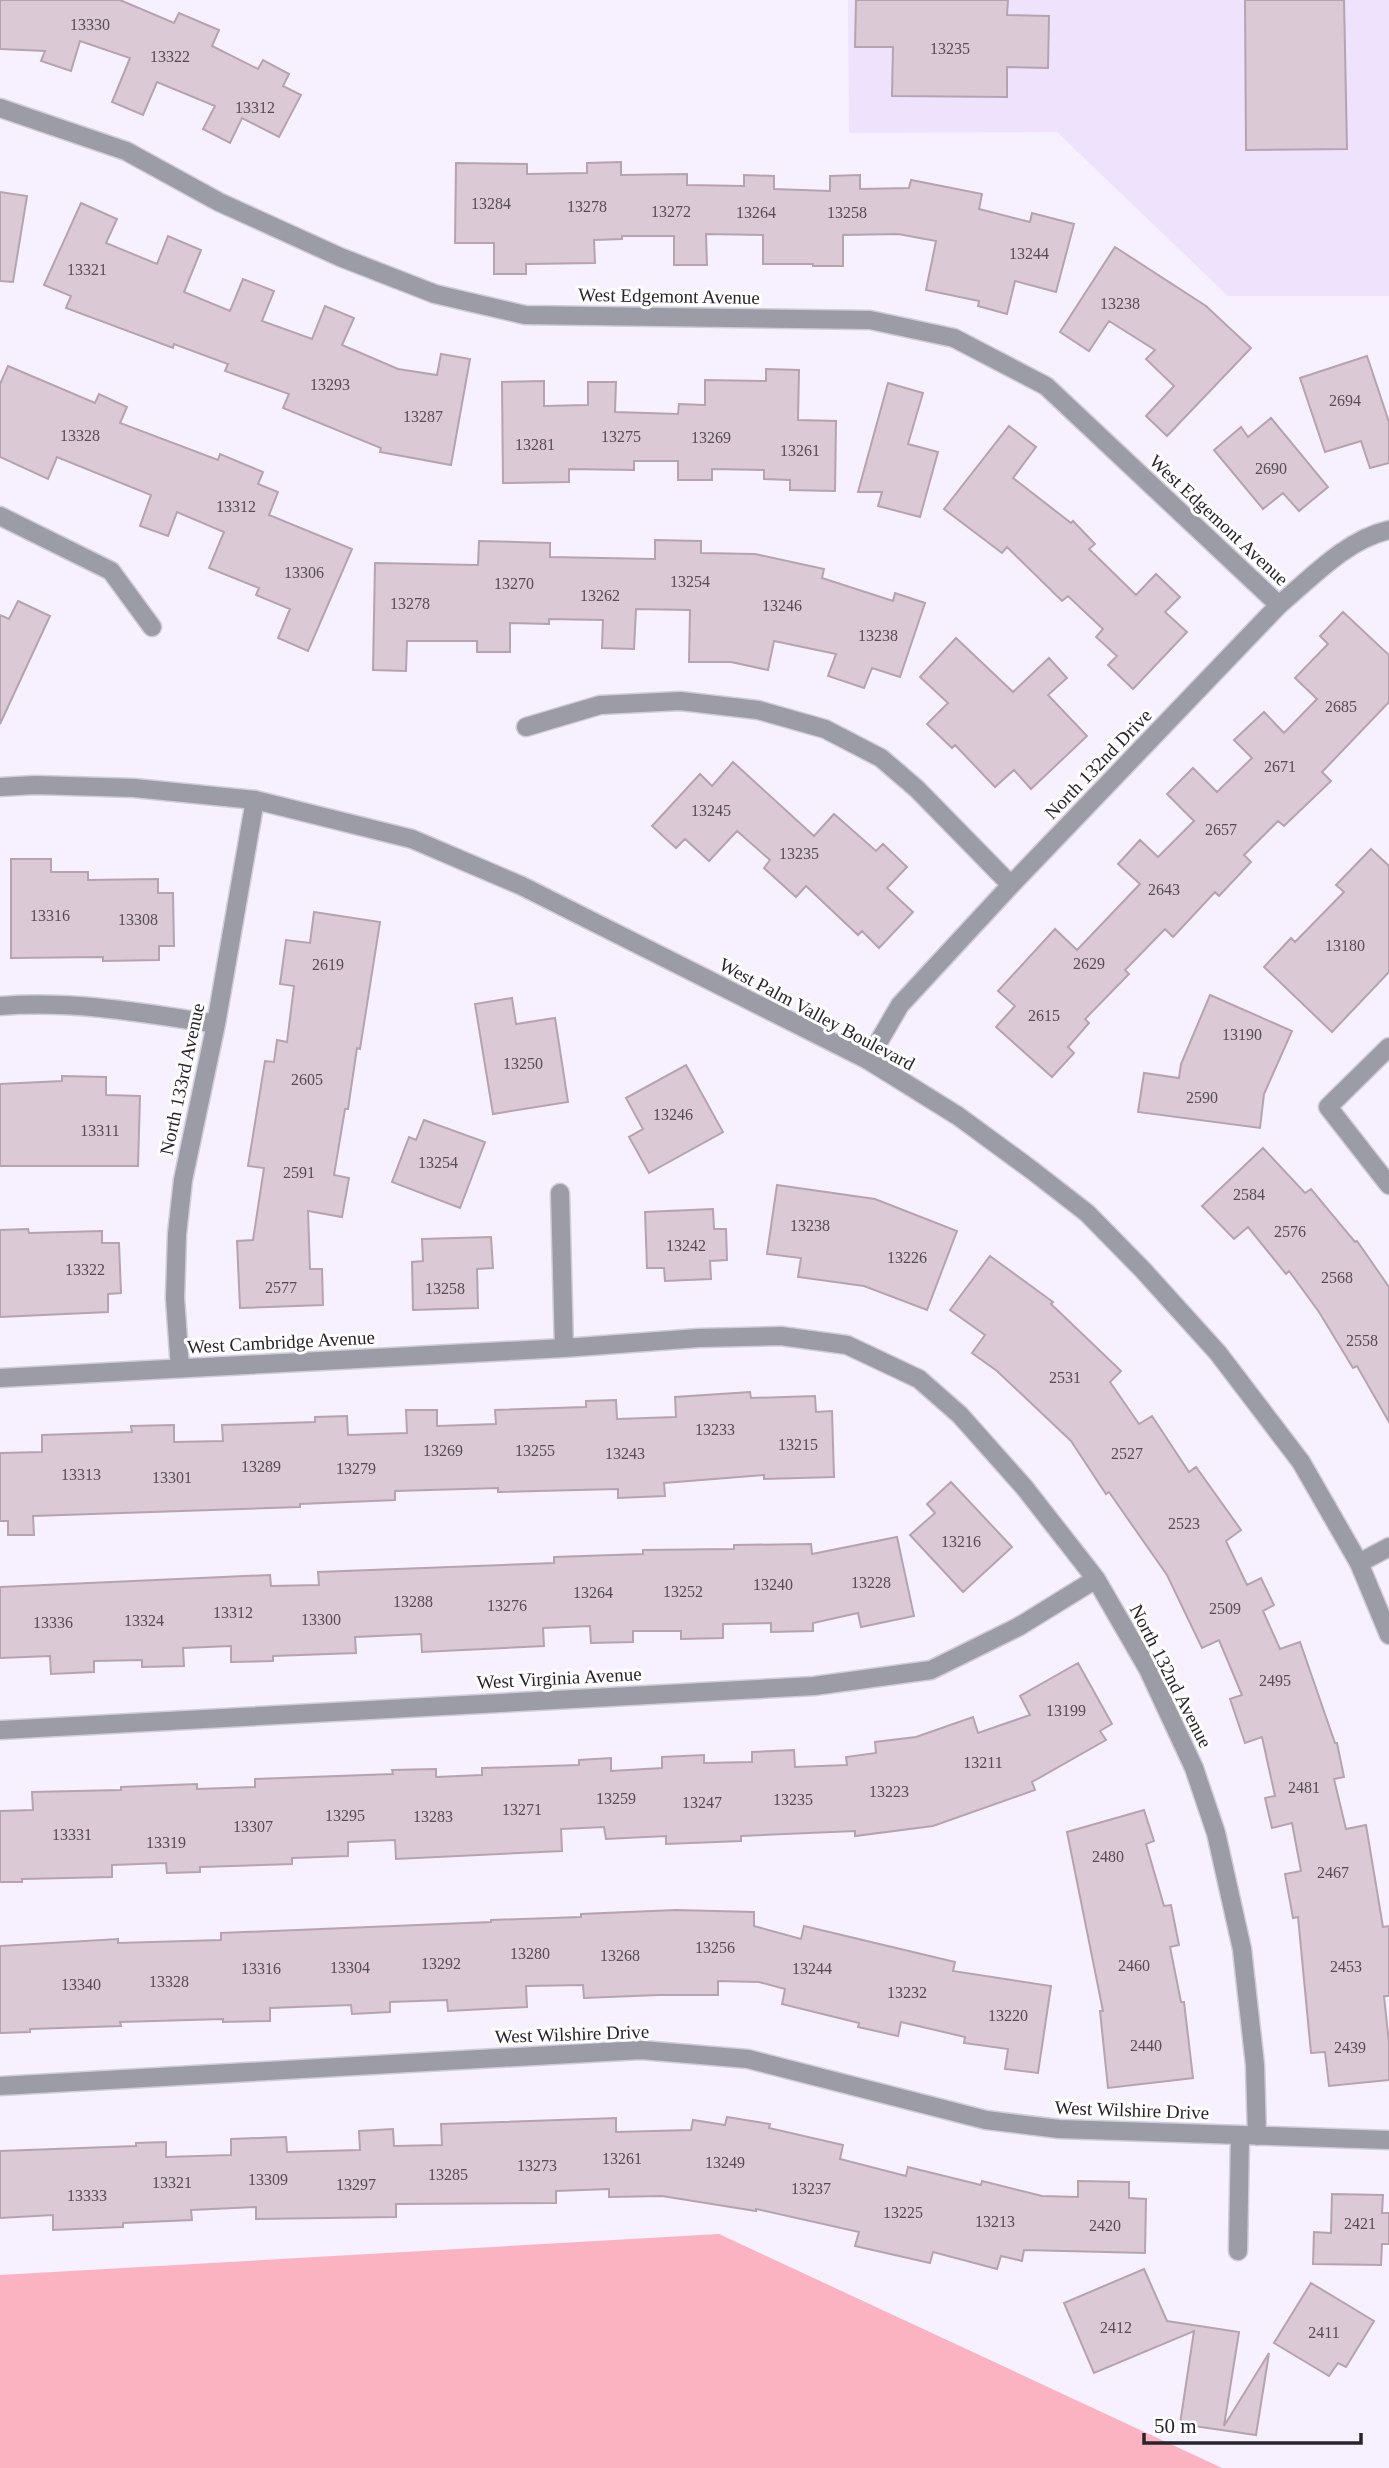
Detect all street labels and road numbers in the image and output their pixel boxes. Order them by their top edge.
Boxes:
street label: West Edgemont Avenue [578,284,760,308]
street label: West Edgemont Avenue [1145,450,1293,590]
street label: North 132nd Drive [1040,705,1156,823]
street label: West Palm Valley Boulevard [716,954,919,1075]
street label: North 133rd Avenue [156,1001,208,1157]
street label: West Cambridge Avenue [187,1327,375,1357]
street label: North 132nd Avenue [1126,1601,1216,1751]
street label: West Virginia Avenue [476,1663,642,1693]
street label: West Wilshire Drive [494,2021,650,2047]
street label: West Wilshire Drive [1054,2097,1210,2123]

